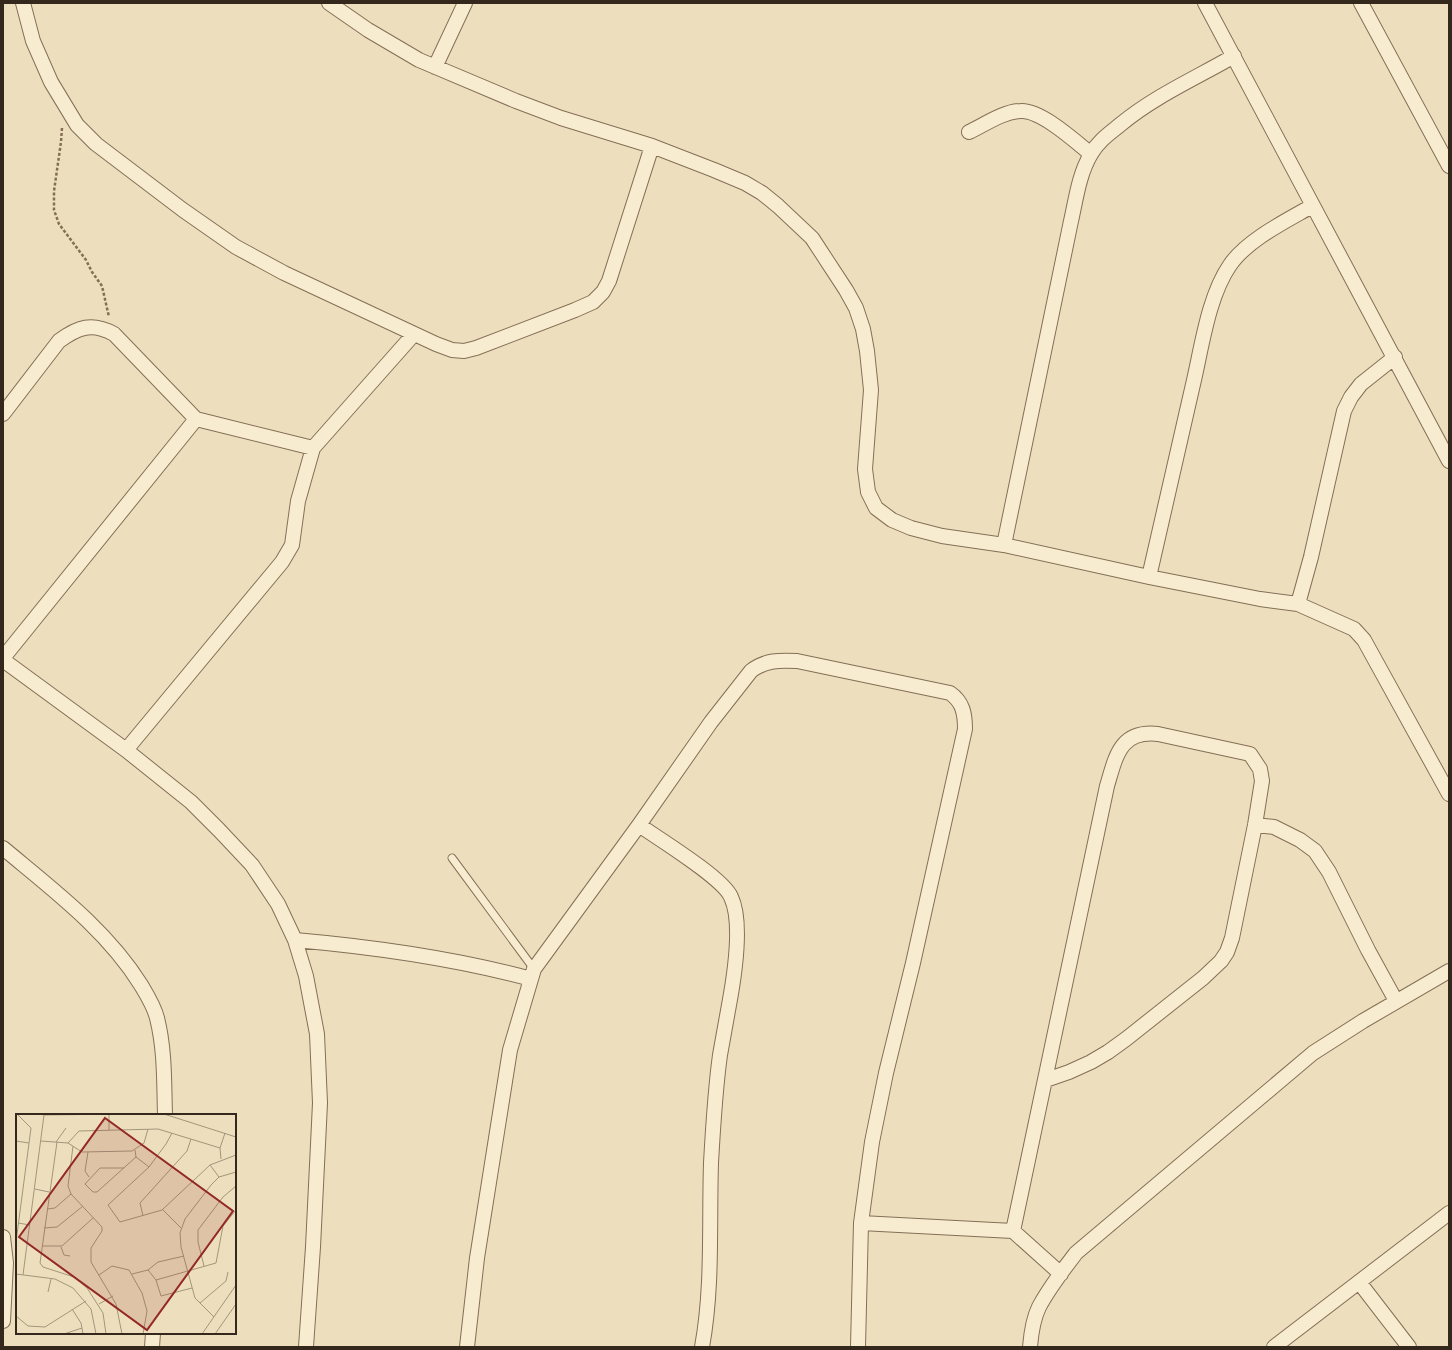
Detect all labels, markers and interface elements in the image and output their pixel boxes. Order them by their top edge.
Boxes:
inset map [16,1114,236,1334]

